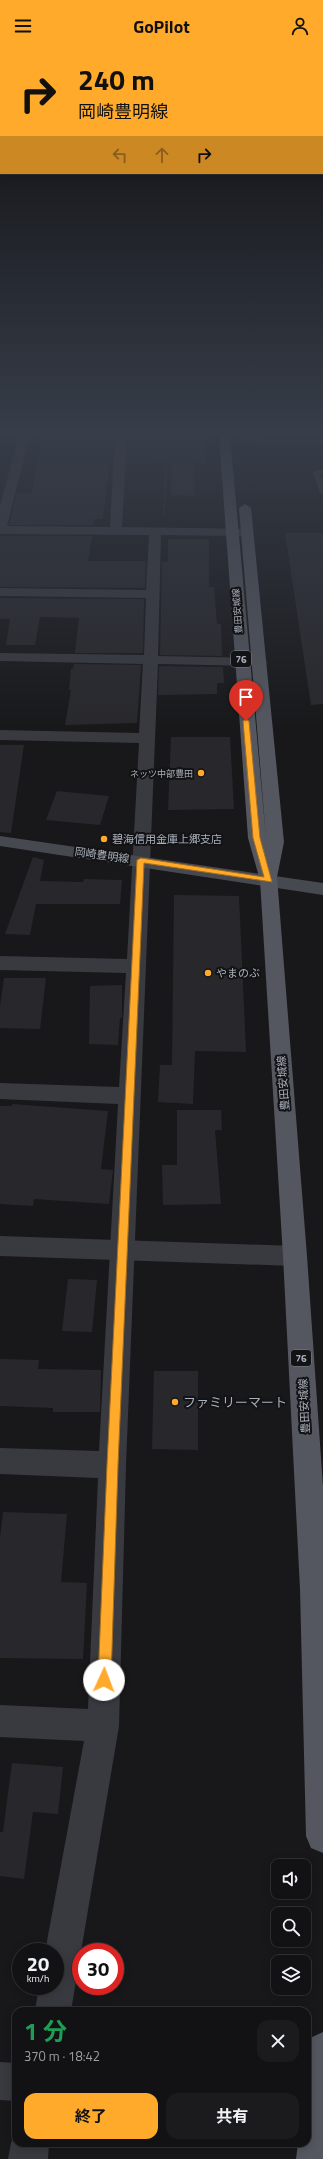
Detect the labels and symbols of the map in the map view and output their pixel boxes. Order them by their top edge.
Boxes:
street label: 豊田安城線 [229,587,245,634]
road number: 76 [231,651,251,667]
pin [229,680,263,721]
place label: ネッツ中部豊田 [130,767,193,780]
marker: ネッツ中部豊田 [196,768,206,778]
place label: 碧海信用金庫上郷支店 [112,831,222,847]
marker: 碧海信用金庫上郷支店 [99,834,109,844]
street label: 岡崎豊明線 [74,843,130,867]
place label: やまのぶ [216,965,260,981]
marker: やまのぶ [203,968,213,978]
street label: 豊田安城線 [273,1055,293,1111]
road number: 76 [291,1350,311,1366]
street label: 豊田安城線 [295,1378,313,1434]
place label: ファミリーマート [183,1392,287,1412]
marker: ファミリーマート [170,1397,180,1407]
position arrow [83,1659,125,1701]
speed limit sign: 30 [72,1943,124,1995]

